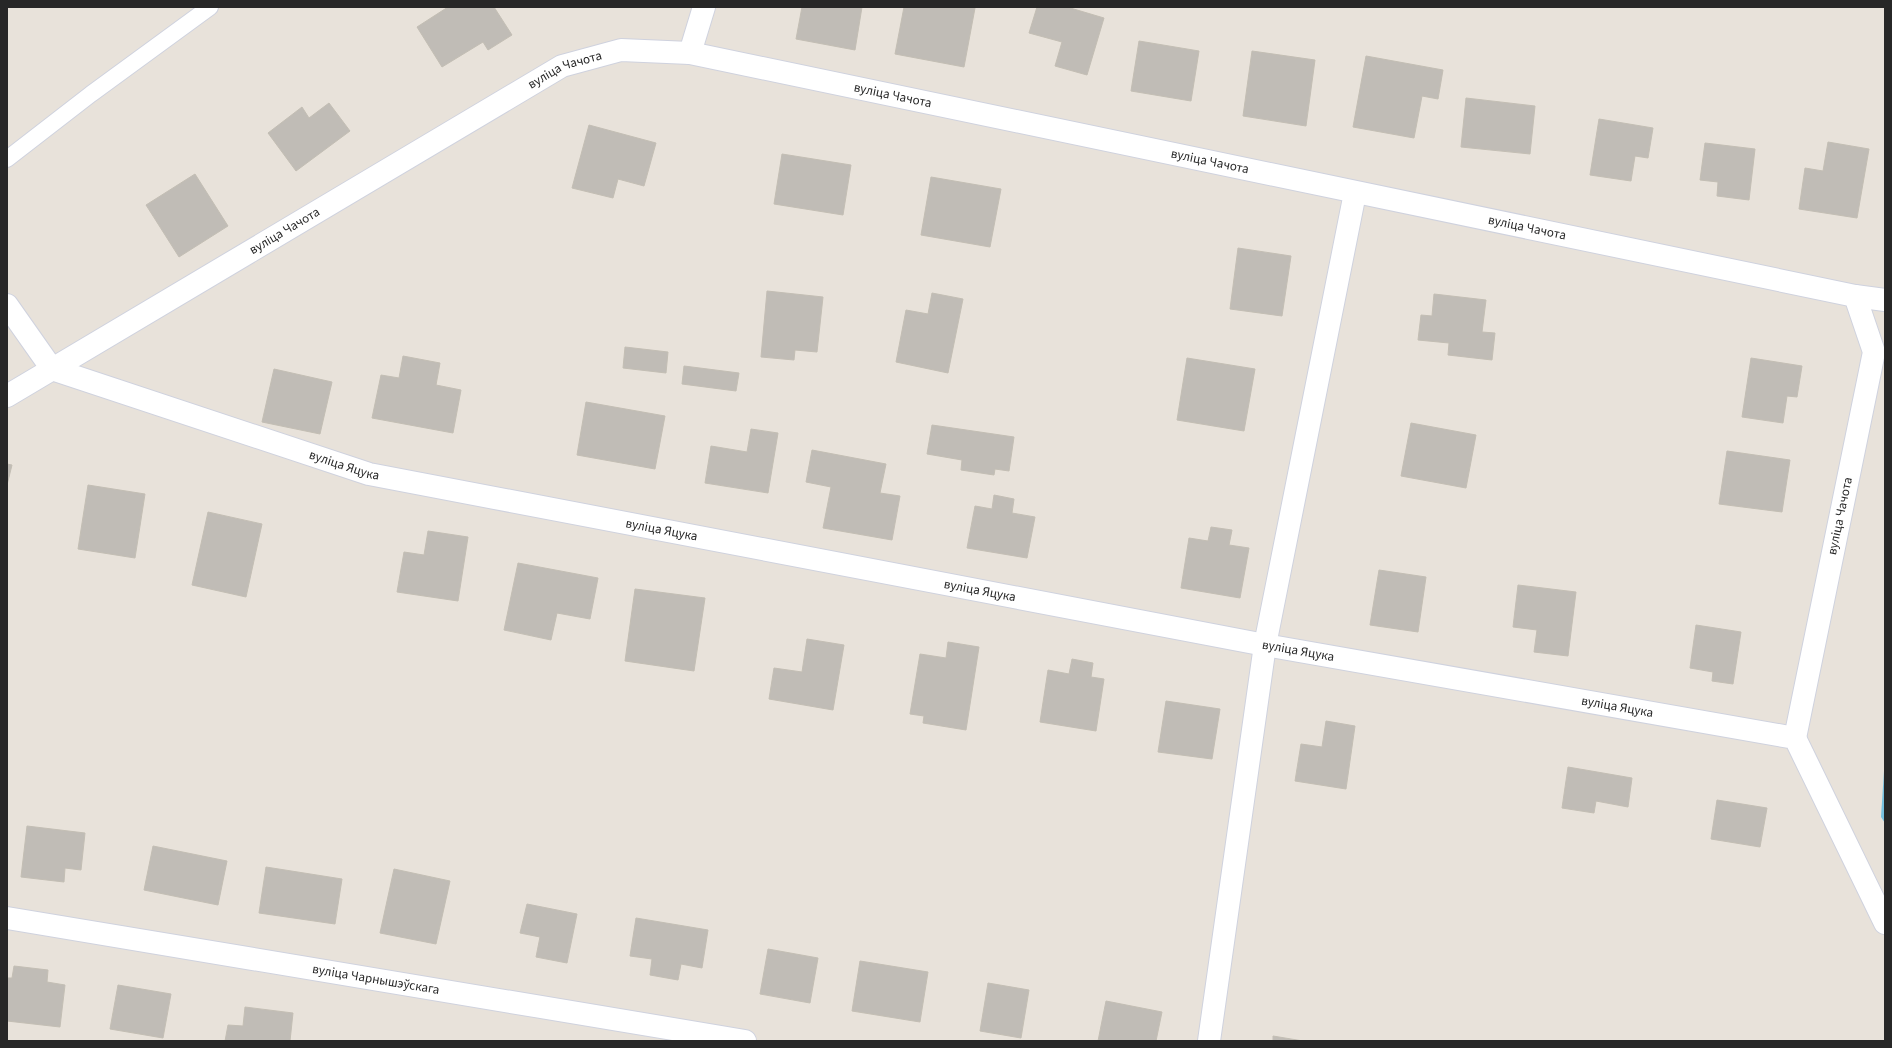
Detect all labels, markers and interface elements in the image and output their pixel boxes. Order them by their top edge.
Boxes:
street label: вуліца Чачота [524,47,604,93]
street label: вуліца Чачота [852,78,933,112]
street label: вуліца Чачота [1169,145,1251,178]
street label: вуліца Чачота [246,203,323,259]
street label: вуліца Чачота [1486,211,1568,245]
street label: вуліца Яцука [307,446,381,485]
street label: вуліца Чачота [1823,475,1857,557]
street label: вуліца Яцука [624,514,699,546]
street label: вуліца Яцука [942,575,1017,606]
street label: вуліца Яцука [1261,636,1336,666]
street label: вуліца Яцука [1580,692,1655,722]
street label: вуліца Чарнышэўскага [311,960,441,999]

